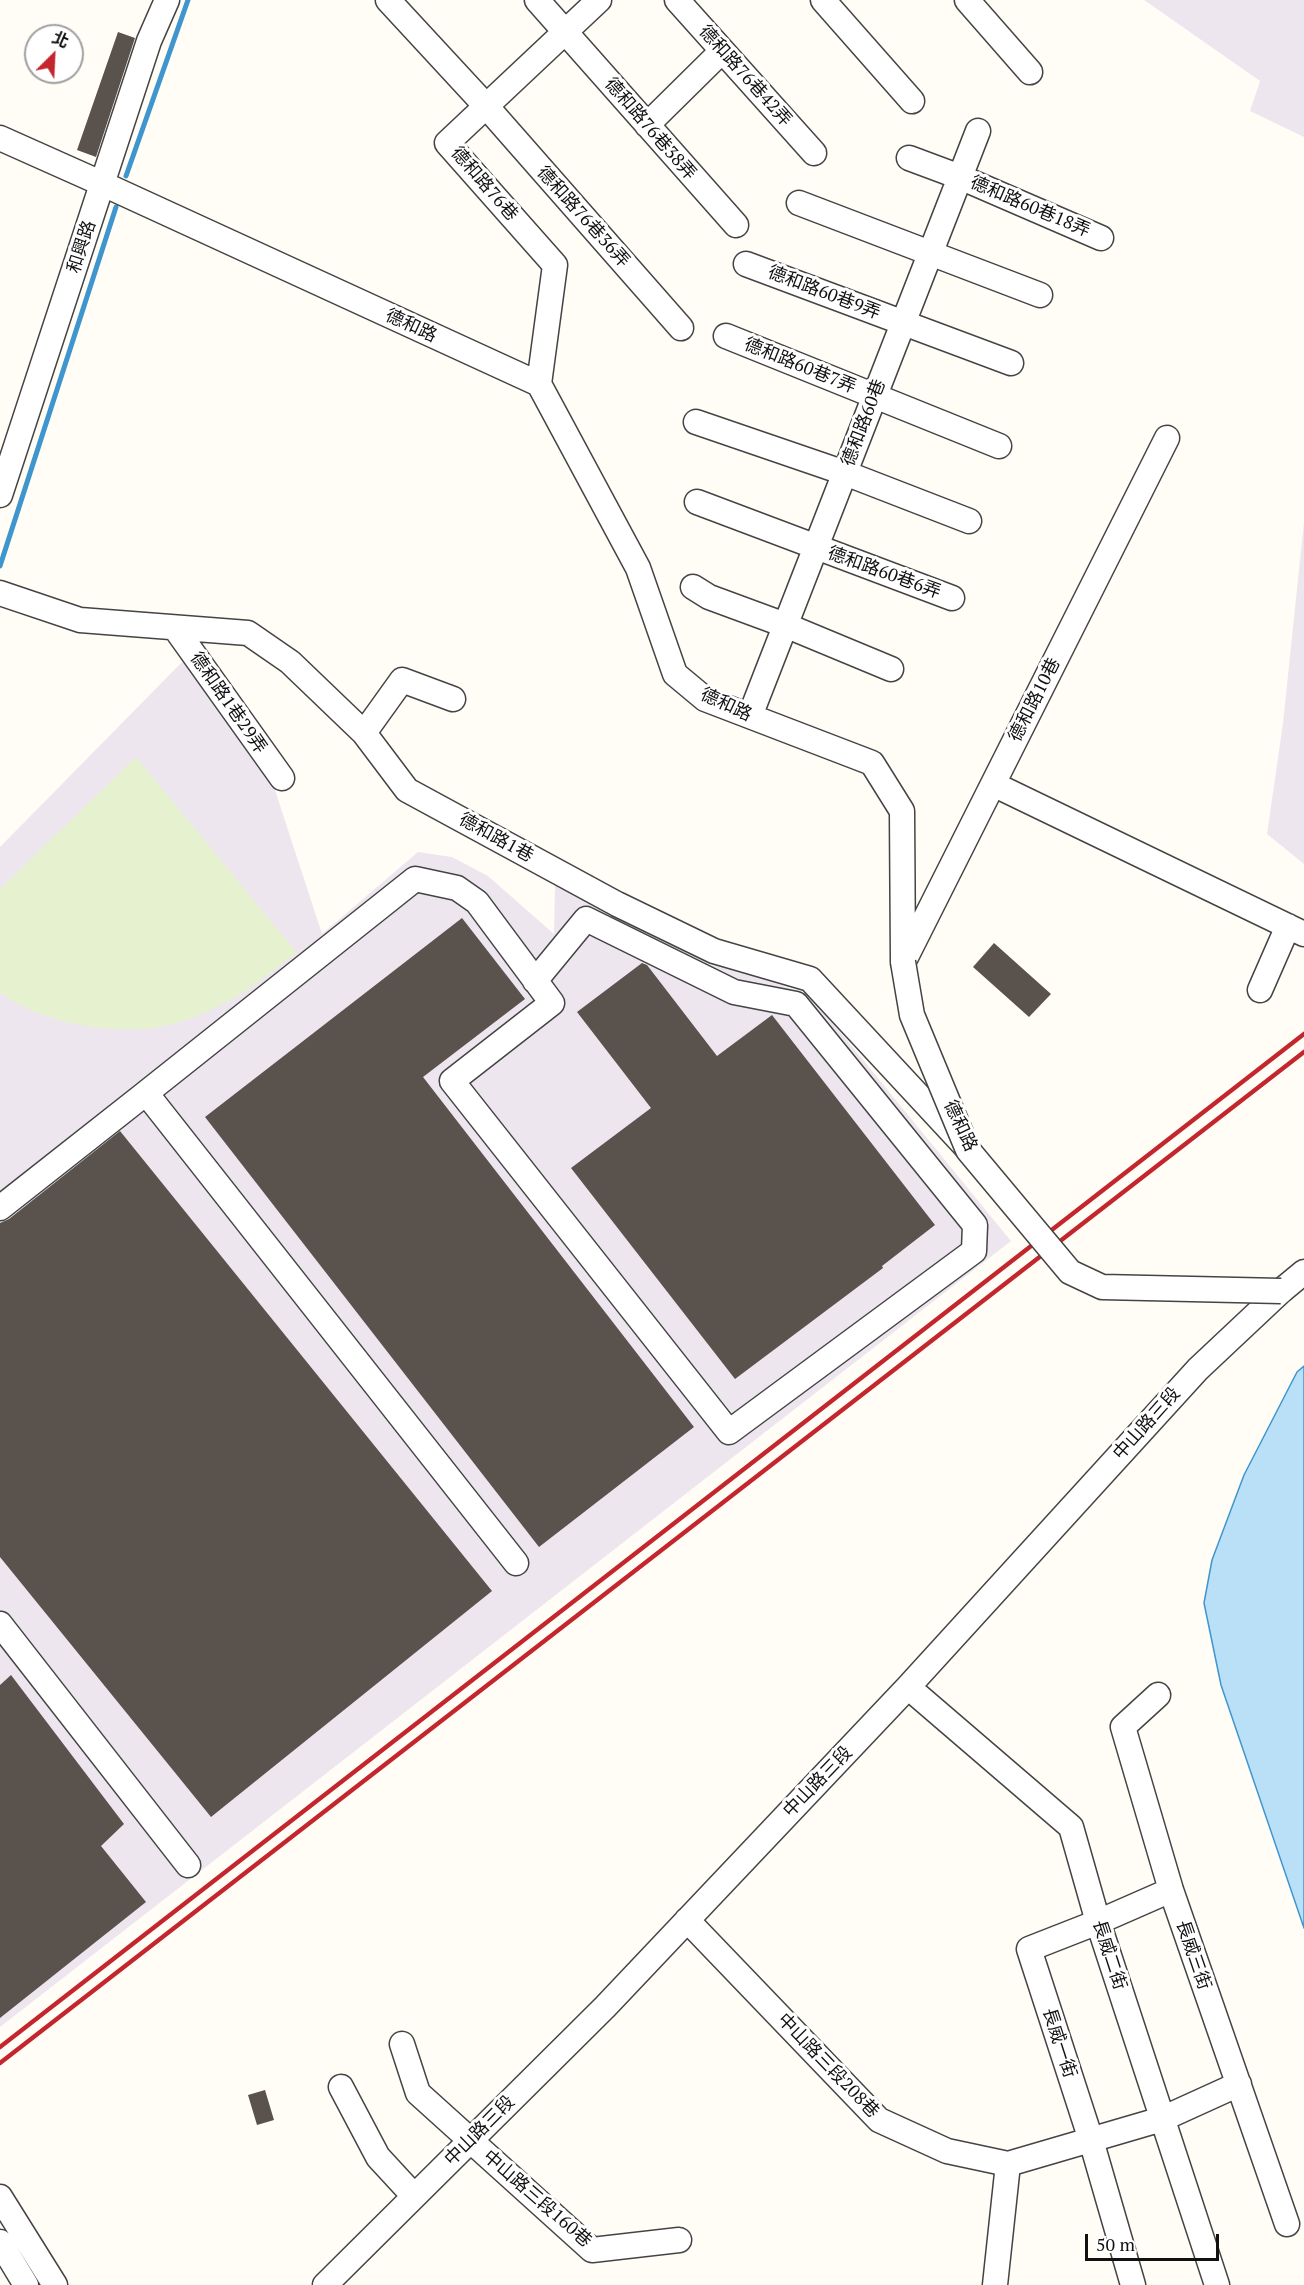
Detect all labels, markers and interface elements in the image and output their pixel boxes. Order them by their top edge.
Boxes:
street label: 德和路76巷42弄 [694,21,796,131]
north arrow [24,24,84,84]
text: 北 [49,26,72,53]
street label: 德和路76巷38弄 [600,73,700,185]
street label: 德和路76巷 [446,143,522,225]
street label: 德和路76巷36弄 [532,162,634,272]
street label: 德和路60巷18弄 [967,172,1093,242]
street label: 和興路 [63,218,101,276]
street label: 德和路60巷9弄 [765,262,883,324]
street label: 德和路 [382,305,440,347]
street label: 德和路60巷7弄 [741,334,859,398]
street label: 德和路60巷 [838,377,890,469]
street label: 德和路60巷6弄 [824,543,944,603]
street label: 德和路1巷29弄 [185,648,271,758]
street label: 德和路10巷 [1005,654,1065,746]
street label: 德和路 [697,684,755,726]
street label: 德和路1巷 [455,809,537,867]
street label: 德和路 [939,1097,981,1155]
street label: 中山路三段 [1109,1383,1185,1465]
street label: 中山路三段 [779,1742,857,1822]
street label: 長威二街 [1088,1917,1130,1993]
street label: 長威三街 [1171,1917,1215,1993]
street label: 長威一街 [1038,2005,1080,2081]
street label: 中山路三段208巷 [773,2009,883,2123]
street label: 中山路三段 [441,2092,519,2170]
street label: 中山路三段160巷 [478,2146,596,2252]
scale bar [1088,2222,1222,2260]
text: 50 m [1096,2232,1135,2256]

